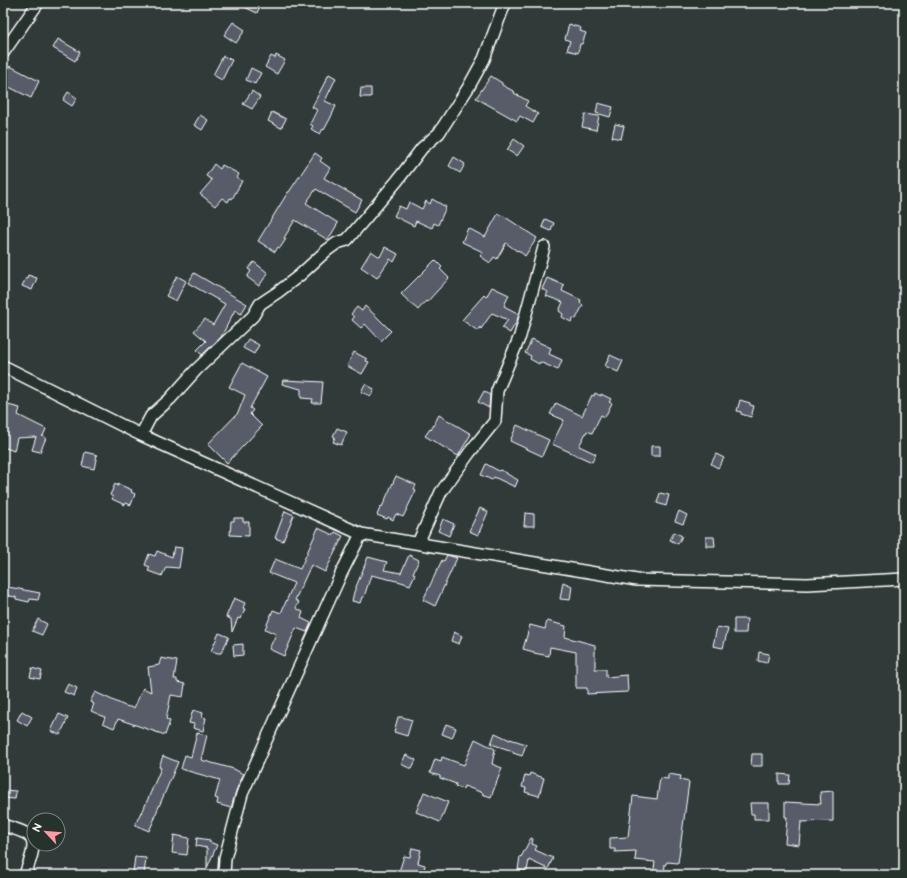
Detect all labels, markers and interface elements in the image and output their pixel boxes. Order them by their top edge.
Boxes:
north arrow [26,812,66,852]
text: N [30,821,45,834]

